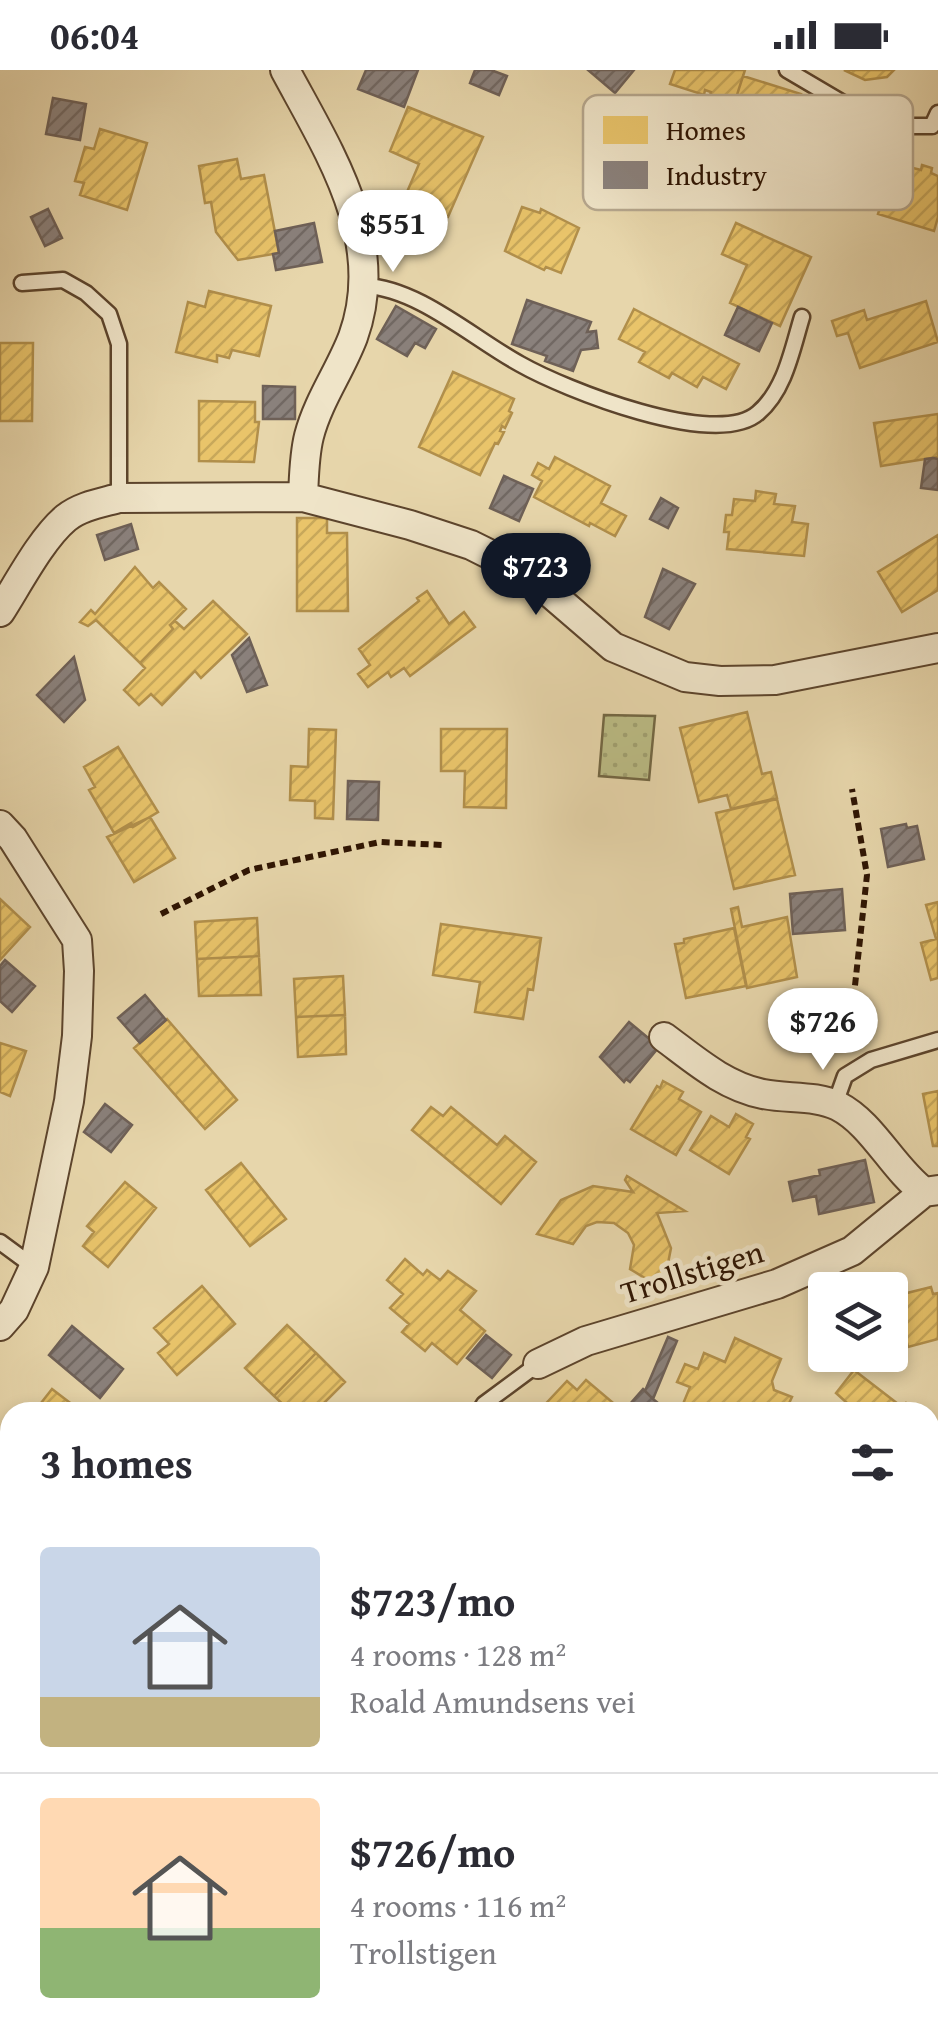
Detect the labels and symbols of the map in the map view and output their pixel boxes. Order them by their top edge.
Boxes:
legend [583,95,913,210]
text: Homes [666,109,746,150]
text: Industry [666,154,767,195]
pin: $551 [334,190,452,275]
pin: $723 [477,533,595,618]
pin: $726 [764,988,882,1073]
street label: Trollstigen [615,1228,769,1315]

